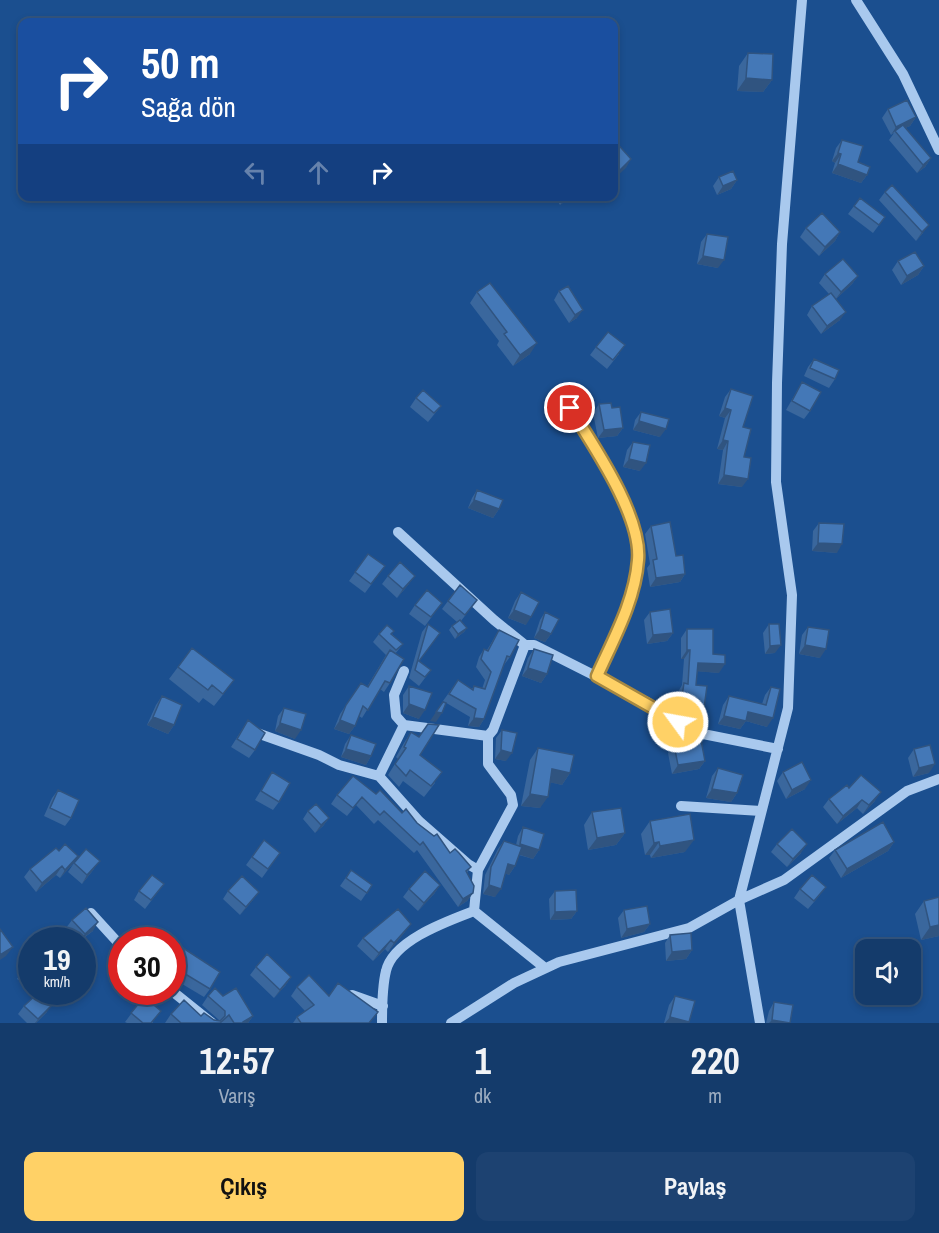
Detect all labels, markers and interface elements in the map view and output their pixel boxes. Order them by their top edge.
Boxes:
text: 50 m [141,35,220,91]
icon: right [42,42,120,120]
text: Sağa dön [141,89,236,125]
icon: left [239,156,272,189]
icon: ahead [302,156,335,189]
icon: right [365,156,398,189]
pin [544,382,595,433]
icon: arrive [553,391,586,424]
position arrow [646,690,710,754]
speed limit sign: 30 [108,927,186,1005]
text: 19 [43,939,71,979]
map controls [855,939,921,1005]
button: sound [855,939,921,1005]
text: km/h [44,971,70,992]
text: 12:57 [199,1037,275,1085]
text: 1 [474,1037,491,1085]
text: 220 [690,1037,740,1085]
text: Varış [218,1082,256,1109]
text: dk [474,1082,491,1109]
text: m [708,1082,722,1109]
button: Çıkış [24,1152,464,1221]
button: Paylaş [476,1152,915,1221]

